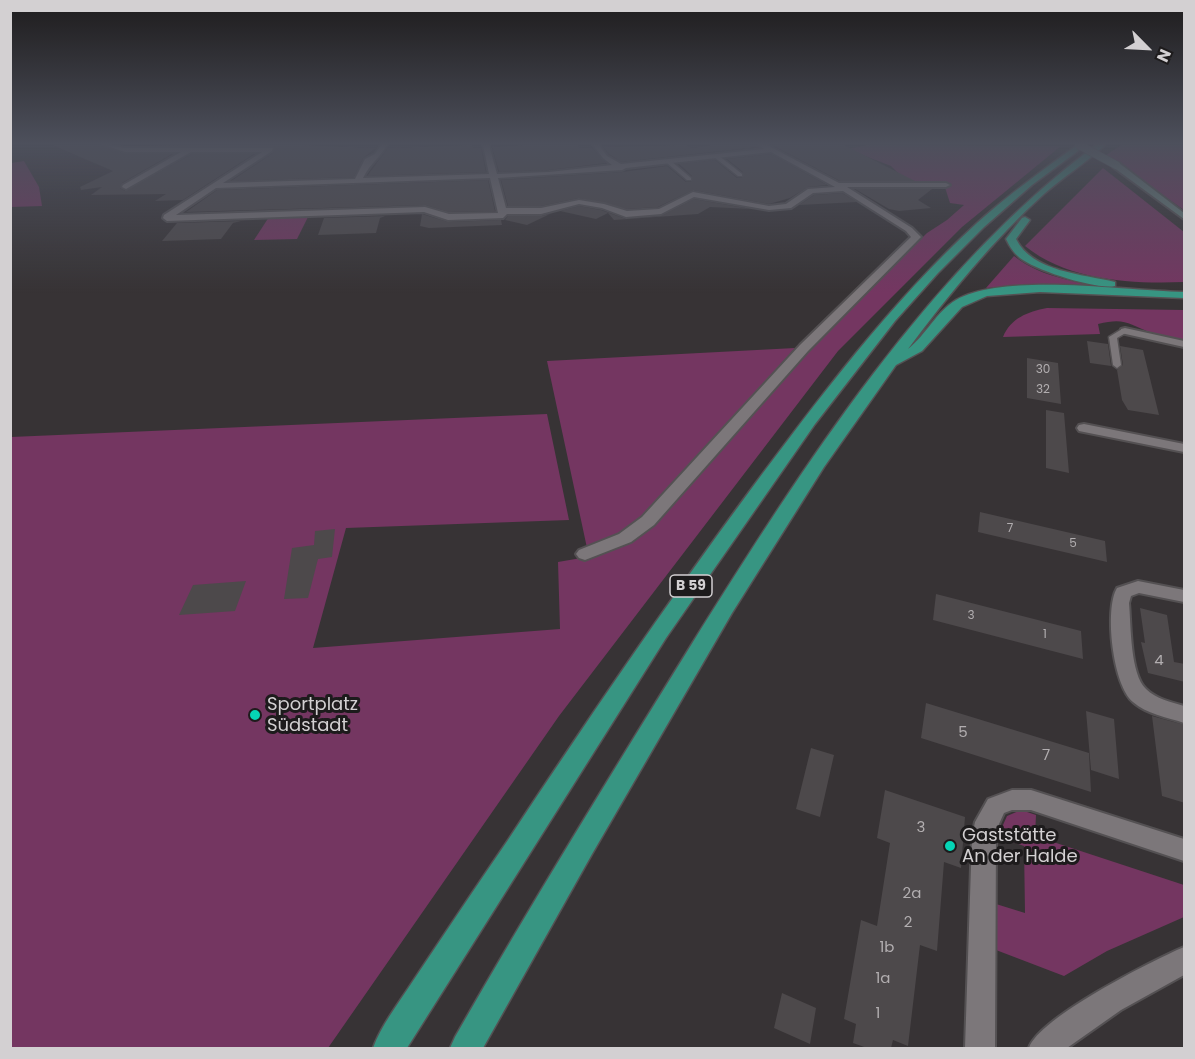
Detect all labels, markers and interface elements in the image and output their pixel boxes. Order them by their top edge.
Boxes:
north arrow [1117,18,1177,78]
text: N [1151,45,1177,66]
house number: 30 [1036,363,1050,377]
house number: 32 [1036,383,1050,397]
house number: 7 [1007,522,1013,536]
house number: 5 [1069,537,1077,551]
road number: B 59 [670,575,712,597]
house number: 3 [967,609,975,623]
house number: 1 [1043,628,1047,642]
house number: 4 [1154,652,1164,670]
place label: Sportplatz Südstadt [267,694,358,736]
marker: Sportplatz Südstadt [248,708,262,722]
house number: 5 [958,724,968,742]
house number: 7 [1042,747,1050,765]
house number: 3 [917,819,925,837]
place label: Gaststätte An der Halde [962,825,1078,868]
marker: Gaststätte An der Halde [943,839,957,853]
house number: 2a [903,885,921,903]
house number: 2 [904,914,912,932]
house number: 1b [880,939,894,957]
house number: 1a [876,970,890,988]
house number: 1 [876,1005,880,1023]

